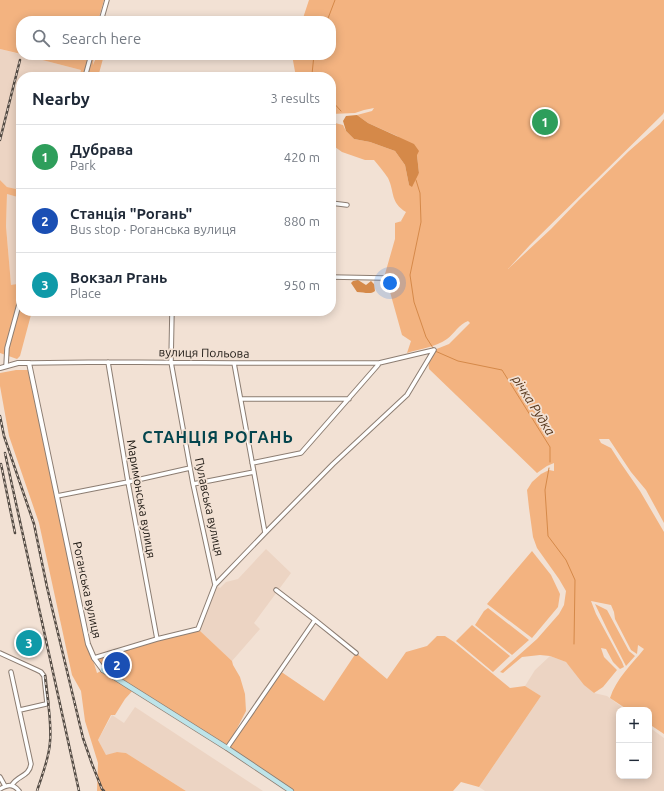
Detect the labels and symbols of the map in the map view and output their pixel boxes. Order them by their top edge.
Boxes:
pin: 1 [532,107,558,137]
your location [380,273,400,293]
street label: вулиця Польова [158,345,250,360]
water label: річка Рудка [510,372,558,437]
district label: СТАНЦІЯ РОГАНЬ [142,428,294,446]
street label: Маримонська вулиця [125,439,158,559]
street label: Пулавська вулиця [193,456,226,557]
street label: Роганська вулиця [71,540,104,640]
pin: 3 [16,628,42,658]
pin: 2 [104,650,130,680]

